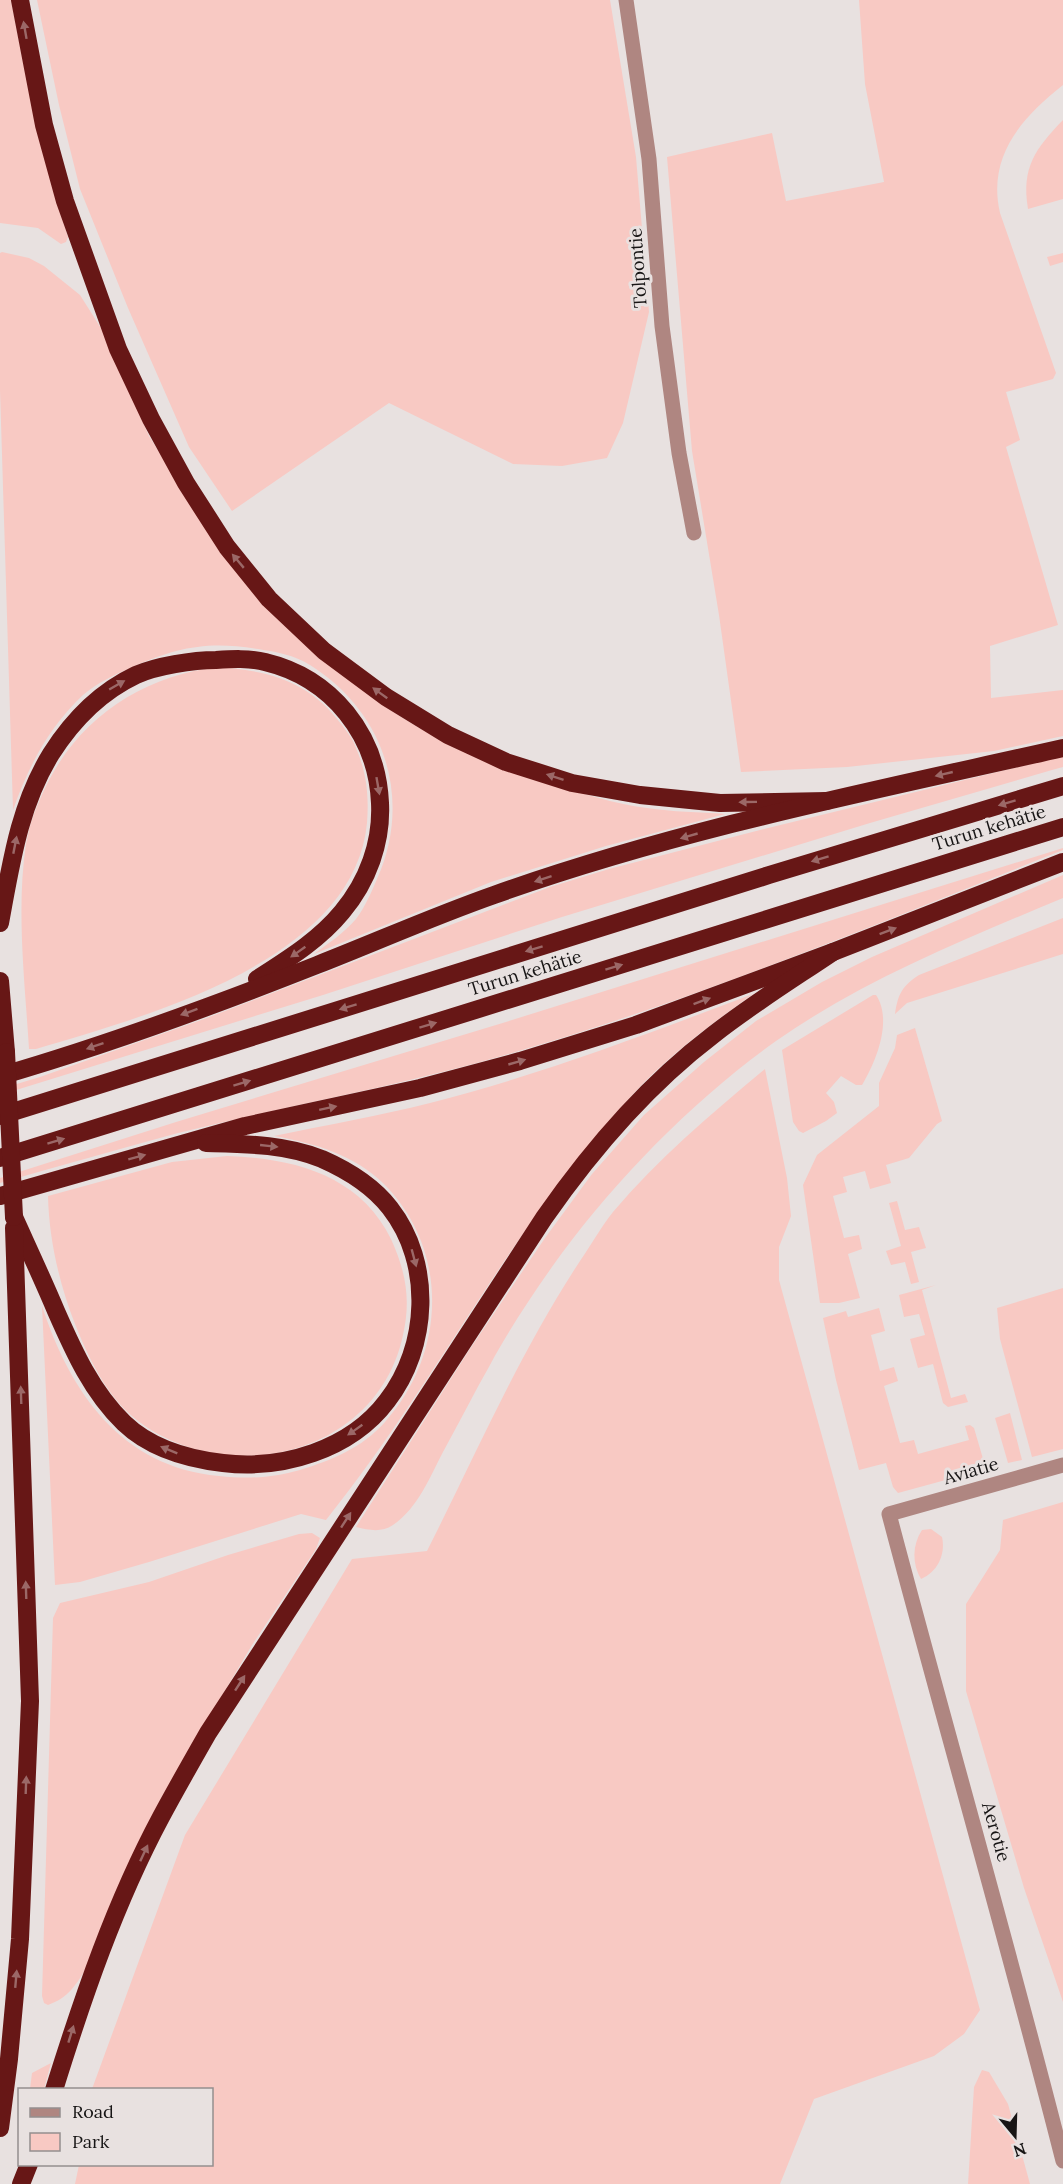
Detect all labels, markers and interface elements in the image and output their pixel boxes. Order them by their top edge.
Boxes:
one-way arrow [20,20,29,39]
street label: Tolpontie [623,227,652,309]
one-way arrow [232,554,245,569]
one-way arrow [109,681,126,691]
one-way arrow [373,687,388,699]
one-way arrow [935,770,954,780]
one-way arrow [546,772,564,782]
one-way arrow [374,776,383,795]
one-way arrow [738,798,757,807]
street label: Turun kehätie [929,799,1048,856]
one-way arrow [998,799,1016,808]
one-way arrow [680,832,698,841]
one-way arrow [11,835,20,854]
one-way arrow [811,855,829,864]
one-way arrow [534,874,552,884]
one-way arrow [879,926,897,936]
street label: Turun kehätie [465,944,584,1001]
one-way arrow [525,944,543,954]
one-way arrow [291,945,306,957]
one-way arrow [605,962,623,971]
one-way arrow [693,996,711,1006]
one-way arrow [339,1003,357,1012]
one-way arrow [180,1007,198,1017]
one-way arrow [419,1020,437,1029]
one-way arrow [85,1041,103,1051]
one-way arrow [508,1057,526,1066]
one-way arrow [233,1078,251,1087]
one-way arrow [318,1103,337,1112]
one-way arrow [47,1136,65,1145]
one-way arrow [259,1141,278,1151]
one-way arrow [128,1152,146,1161]
one-way arrow [410,1248,420,1267]
one-way arrow [16,1385,25,1404]
one-way arrow [348,1424,364,1436]
one-way arrow [160,1445,178,1455]
street label: Aviatie [940,1452,1001,1490]
one-way arrow [340,1512,351,1528]
one-way arrow [22,1580,31,1599]
one-way arrow [234,1675,245,1691]
one-way arrow [22,1775,31,1794]
street label: Aerotie [977,1798,1016,1865]
one-way arrow [139,1843,149,1861]
one-way arrow [11,1970,21,1989]
one-way arrow [67,2025,76,2043]
legend [18,2088,213,2166]
text: Road [72,2100,114,2123]
north arrow [985,2106,1045,2166]
text: Park [72,2130,110,2153]
text: N [1011,2139,1029,2162]

